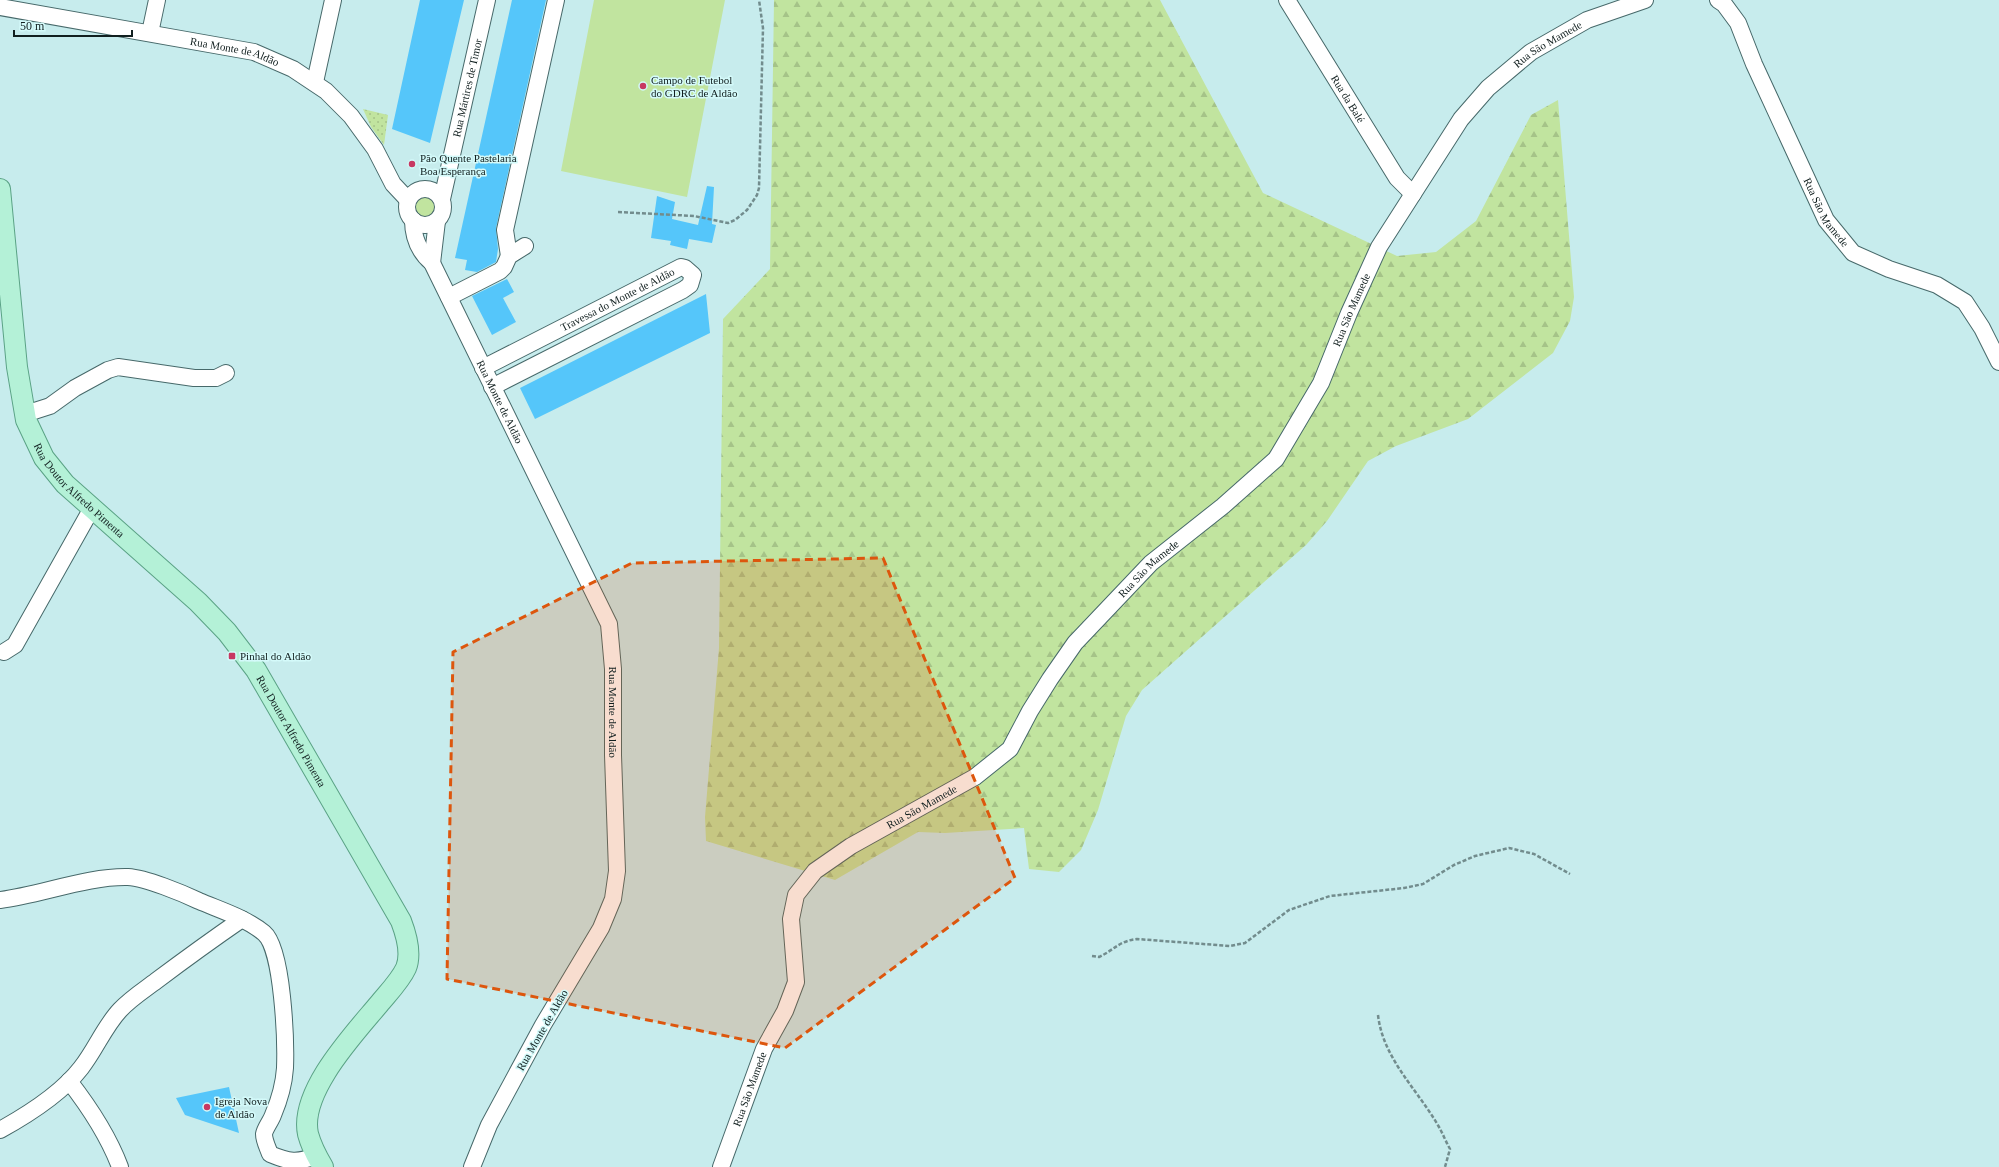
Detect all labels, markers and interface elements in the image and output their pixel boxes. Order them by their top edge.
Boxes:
scale bar [14,12,132,38]
street label: Rua São Mamede [1511,18,1584,70]
text: 50 m [20,19,45,33]
street label: Rua Monte de Aldão [189,35,281,68]
street label: Rua Mártires de Timor [450,37,484,138]
street label: Rua da Balé [1329,73,1367,125]
place label: Campo de Futebol do GDRC de Aldão [651,74,738,99]
marker: Campo de Futebol do GDRC de Aldão [638,81,648,91]
place label: Pão Quente Pastelaria Boa Esperança [420,152,517,177]
marker: Pão Quente Pastelaria Boa Esperança [407,159,417,169]
street label: Rua São Mamede [1801,176,1851,249]
street label: Travessa do Monte de Aldão [559,265,677,333]
street label: Rua São Mamede [1330,271,1372,348]
street label: Rua Monte de Aldão [475,358,526,446]
street label: Rua Doutor Alfredo Pimenta [32,441,127,540]
street label: Rua São Mamede [1116,538,1181,600]
place label: Pinhal do Aldão [240,650,311,662]
marker: Pinhal do Aldão [227,651,237,661]
street label: Rua Monte de Aldão [607,667,619,759]
street label: Rua Doutor Alfredo Pimenta [254,673,328,789]
street label: Rua São Mamede [885,782,959,831]
street label: Rua Monte de Aldão [514,987,570,1073]
street label: Rua São Mamede [730,1050,768,1128]
place label: Igreja Nova de Aldão [215,1095,267,1120]
marker: Igreja Nova de Aldão [202,1102,212,1112]

